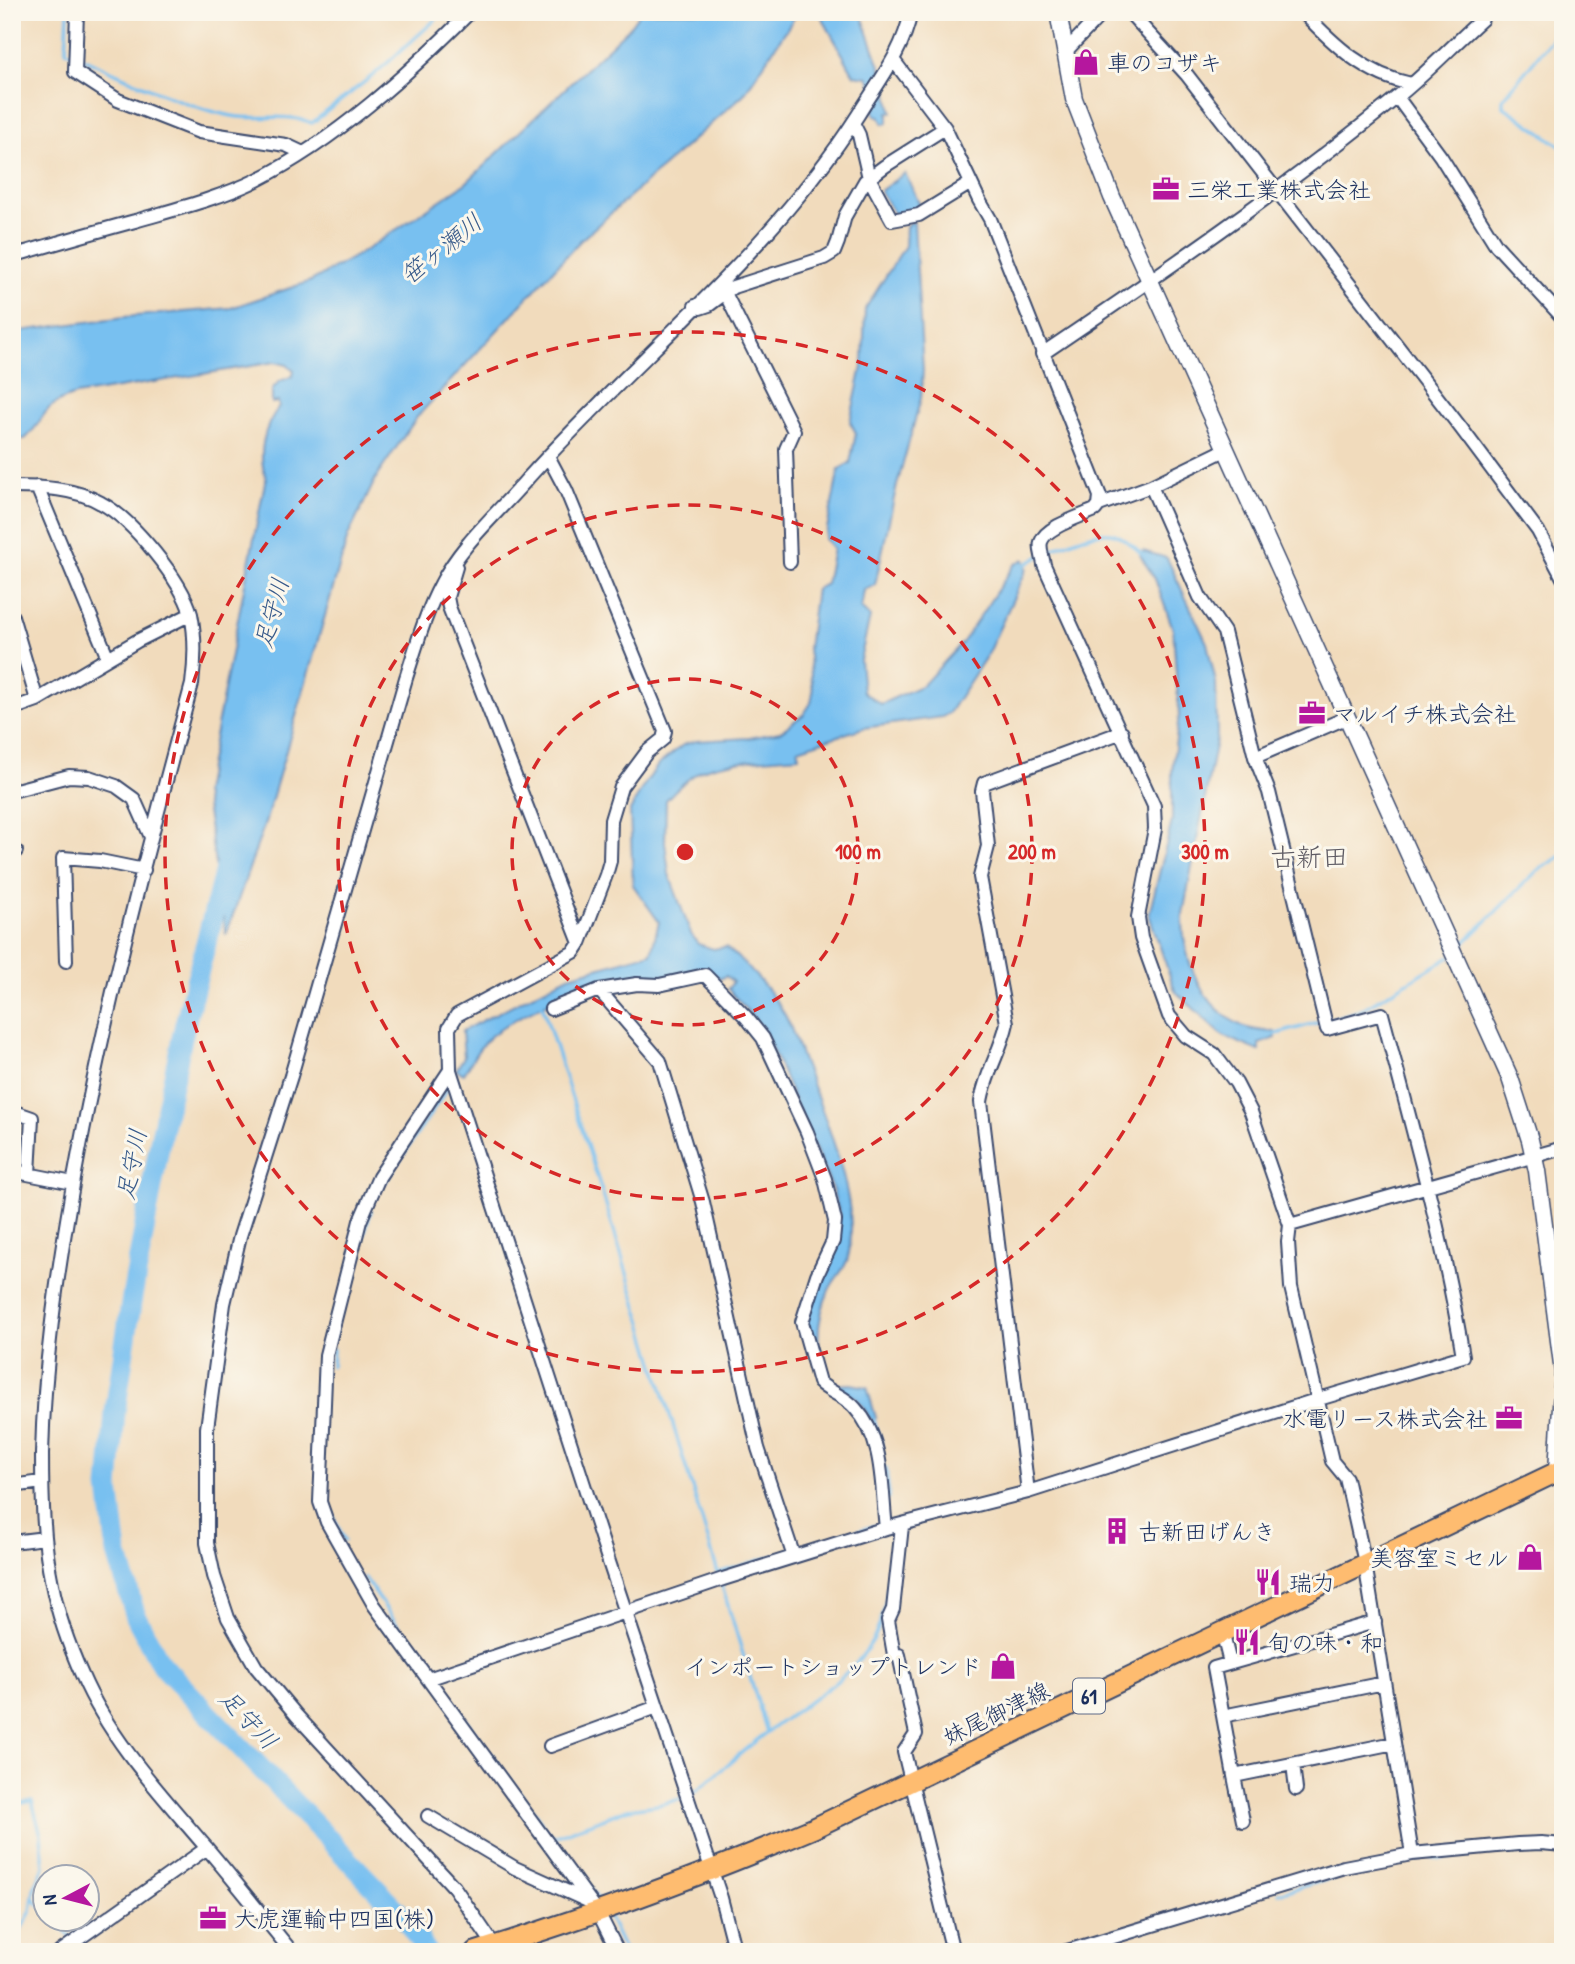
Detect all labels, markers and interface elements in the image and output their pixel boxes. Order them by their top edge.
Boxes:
shop icon: 車のコザキ [1071,47,1101,77]
place label: 車のコザキ [1107,47,1222,78]
office icon: 三栄工業株式会社 [1151,174,1181,204]
place label: 三栄工業株式会社 [1187,174,1371,205]
water label: 笹ヶ瀬川 [394,205,488,291]
water label: 足守川 [246,574,296,652]
office icon: マルイチ株式会社 [1297,698,1327,728]
place label: マルイチ株式会社 [1333,698,1517,729]
text: 100 m [835,837,881,866]
text: 200 m [1008,837,1056,866]
text: 300 m [1181,837,1229,866]
district label: 古新田 [1270,839,1348,874]
centre of rings [673,840,697,864]
water label: 足守川 [108,1126,154,1202]
place label: 水電リース株式会社 [1282,1403,1488,1434]
office icon: 水電リース株式会社 [1494,1403,1524,1433]
building icon: 古新田げんき [1102,1516,1132,1546]
place label: 古新田げんき [1138,1516,1276,1547]
place label: 美容室ミセル [1370,1542,1509,1573]
shop icon: 美容室ミセル [1515,1542,1545,1572]
restaurant icon: 瑞力 [1253,1567,1283,1597]
place label: 瑞力 [1289,1567,1335,1598]
restaurant icon: 旬の味・和 [1232,1627,1262,1657]
place label: 旬の味・和 [1268,1627,1383,1658]
place label: インポートショップトレンド [684,1651,982,1682]
shop icon: インポートショップトレンド [988,1651,1018,1681]
street label: 妹尾御津線 [938,1674,1054,1752]
road number: 61 [1073,1678,1105,1714]
water label: 足守川 [212,1682,286,1756]
north arrow [32,1862,102,1932]
text: N [36,1893,63,1907]
office icon: 大虎運輸中四国(株) [198,1903,228,1933]
place label: 大虎運輸中四国(株) [234,1903,434,1934]

